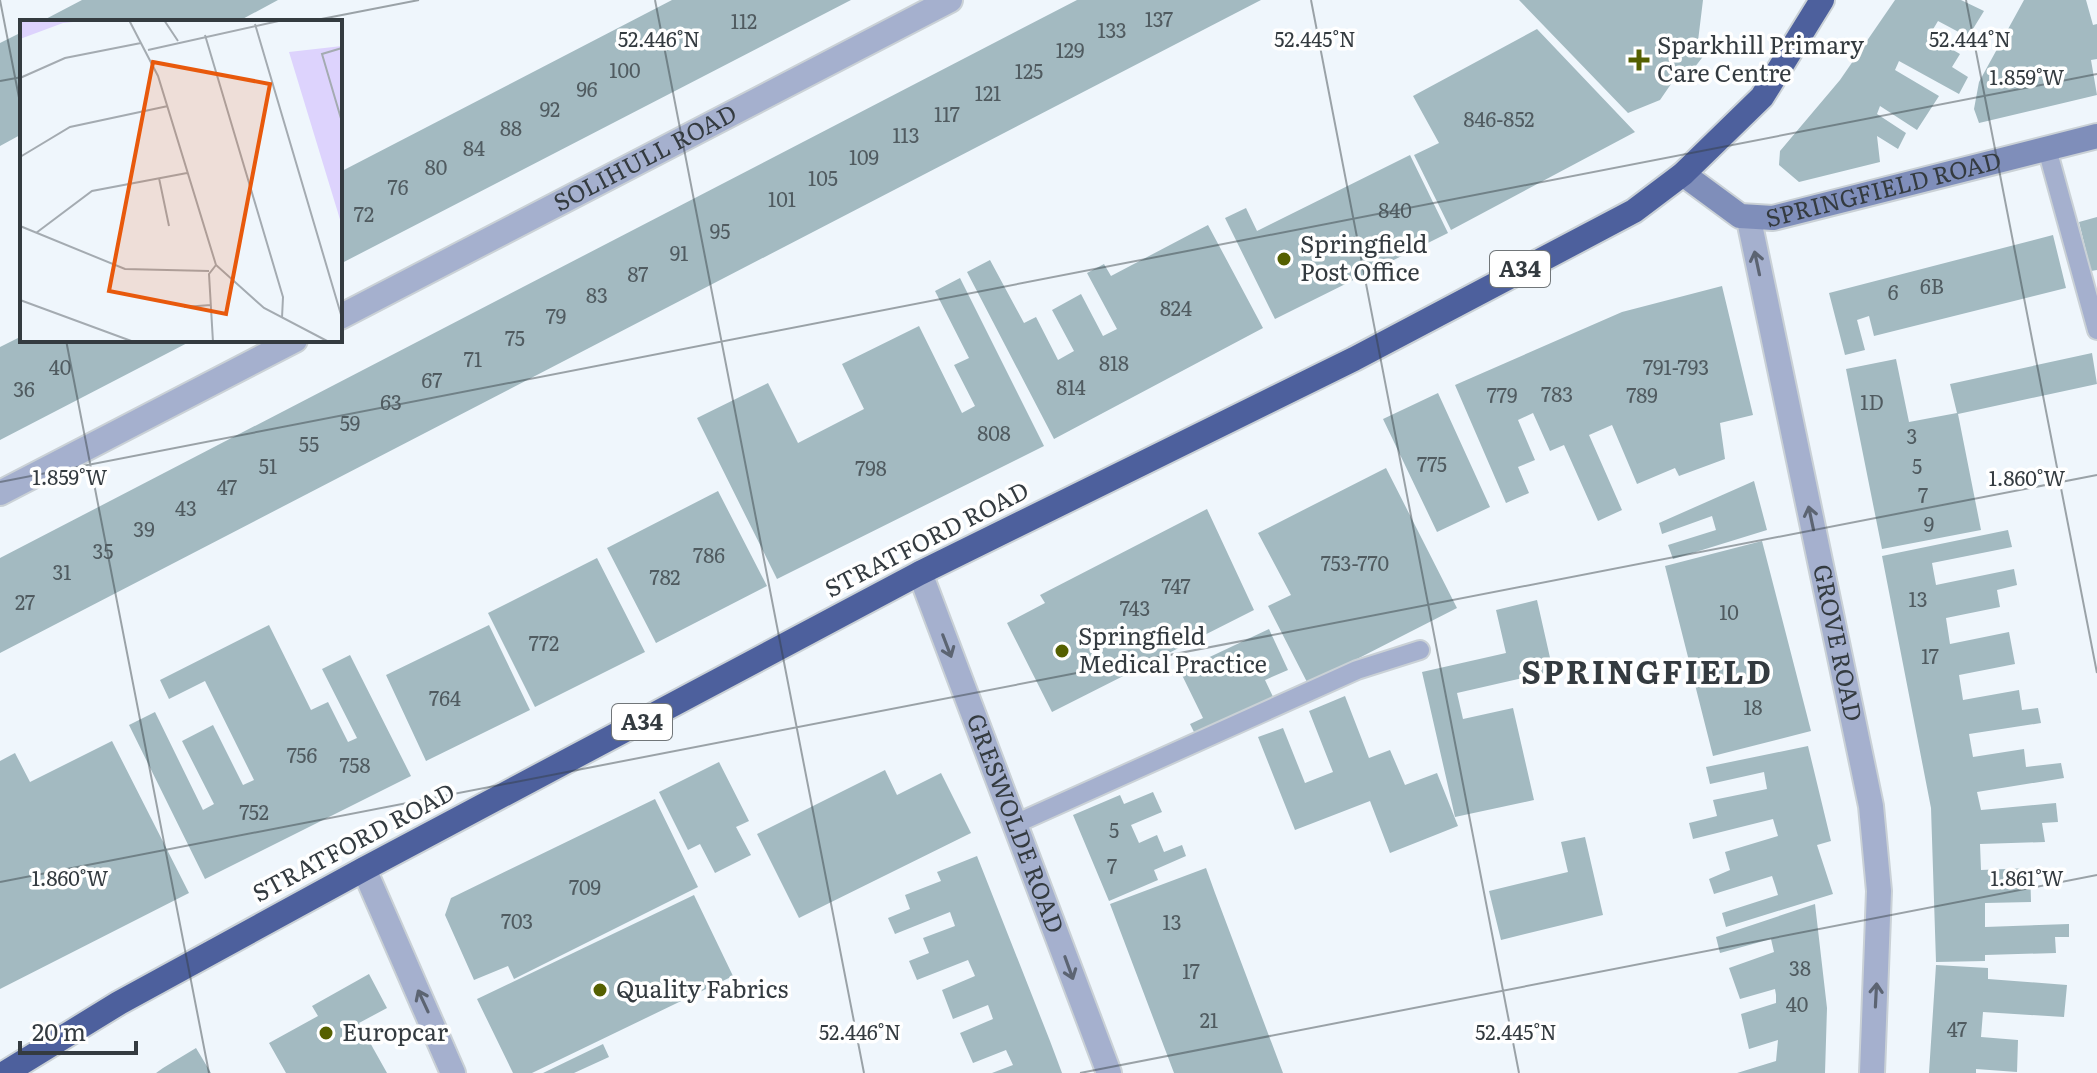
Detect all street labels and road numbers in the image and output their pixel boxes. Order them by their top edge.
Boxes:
street label: SOLIHULL ROAD [546,94,742,218]
street label: SPRINGFIELD ROAD [1761,141,2005,234]
road number: A34 [1490,251,1550,287]
street label: STRATFORD ROAD [818,471,1034,604]
street label: GROVE ROAD [1806,561,1873,724]
road number: A34 [612,704,672,740]
street label: GRESWOLDE ROAD [960,708,1075,938]
street label: STRATFORD ROAD [245,773,460,909]

